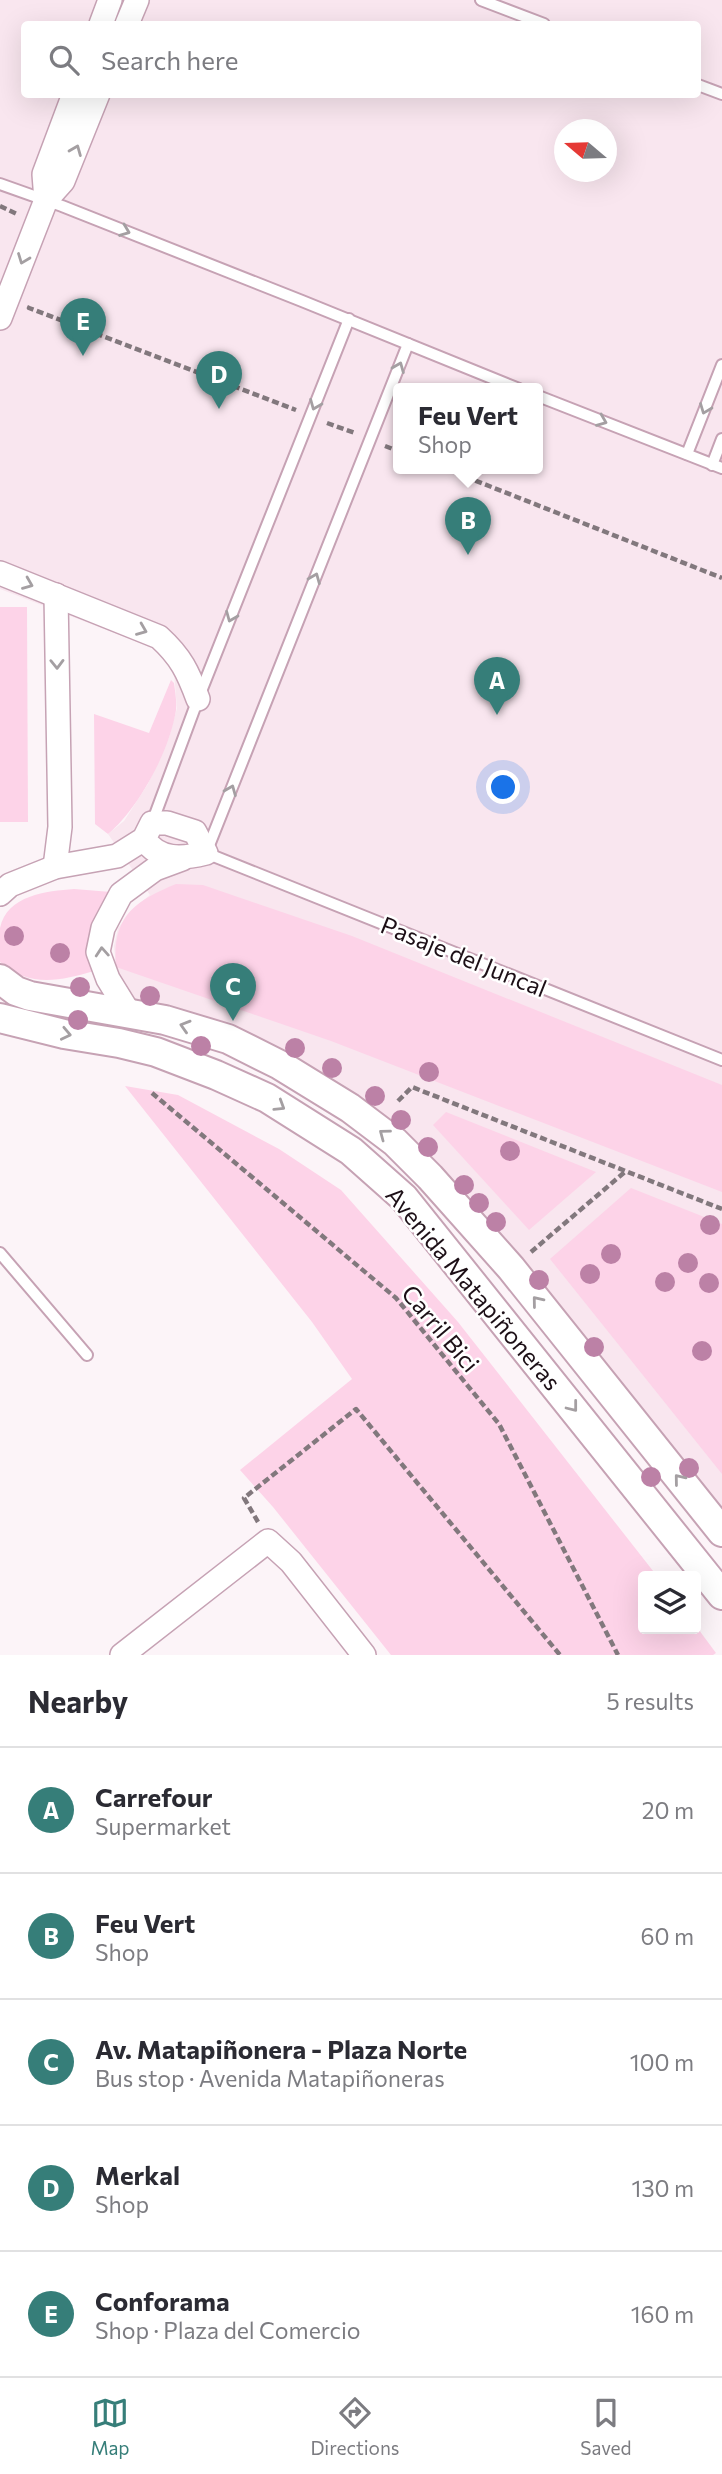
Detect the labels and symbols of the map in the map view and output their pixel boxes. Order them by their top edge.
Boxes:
north arrow [554,119,617,182]
one-way arrow [68,144,82,157]
one-way arrow [118,223,130,237]
one-way arrow [17,252,31,264]
pin: E [60,298,106,356]
pin: D [196,351,242,409]
one-way arrow [391,361,405,373]
one-way arrow [309,399,323,411]
one-way arrow [699,403,713,415]
one-way arrow [594,413,607,427]
pin: B [445,497,491,555]
one-way arrow [307,573,321,585]
one-way arrow [21,576,33,590]
one-way arrow [225,610,239,622]
one-way arrow [135,622,147,636]
pin: A [474,657,520,715]
one-way arrow [49,658,64,669]
your location [486,770,520,804]
one-way arrow [223,784,237,797]
street label: Pasaje del Juncal [377,910,551,1002]
one-way arrow [94,946,109,957]
pin: C [210,963,256,1021]
one-way arrow [179,1020,191,1035]
one-way arrow [60,1026,72,1041]
one-way arrow [273,1098,286,1111]
one-way arrow [379,1129,392,1142]
street label: Avenida Matapiñoneras [380,1180,568,1396]
street label: Carril Bici [396,1279,486,1377]
one-way arrow [533,1297,546,1309]
one-way arrow [564,1400,577,1412]
one-way arrow [675,1474,688,1486]

